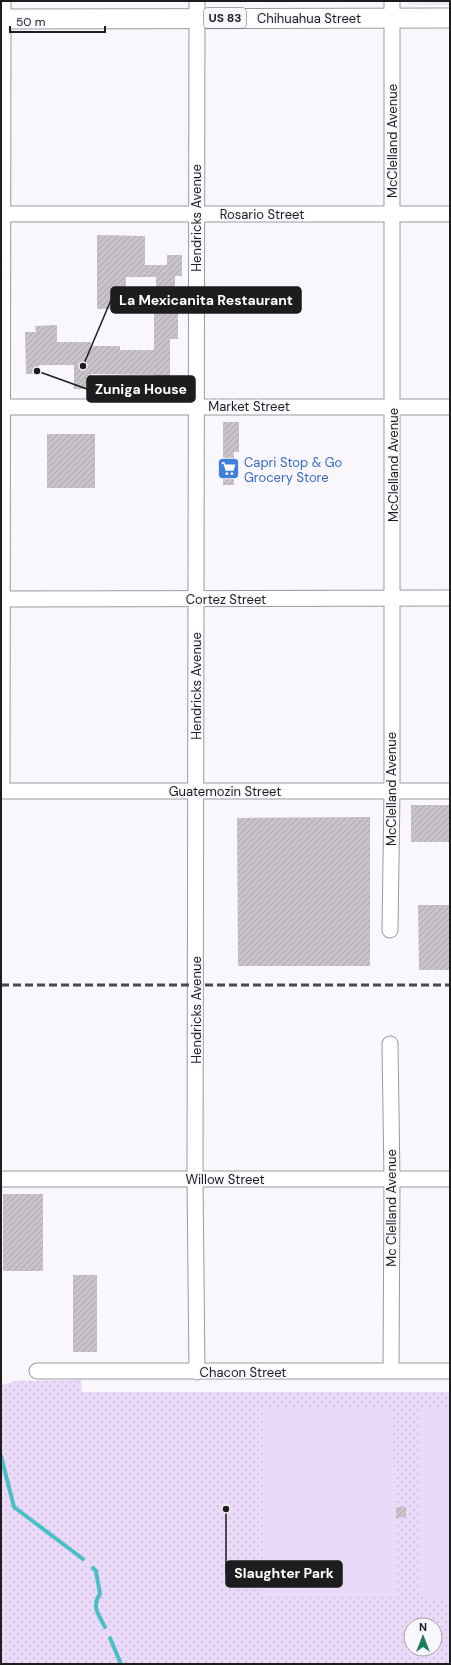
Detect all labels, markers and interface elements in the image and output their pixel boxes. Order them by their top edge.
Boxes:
scale bar [10,8,105,34]
road number: US 83 [204,8,246,28]
street label: Chihuahua Street [257,10,361,27]
text: 50 m [16,14,45,30]
street label: McClelland Avenue [384,84,401,198]
street label: Hendricks Avenue [188,164,205,272]
street label: Rosario Street [220,206,304,223]
callout: La Mexicanita Restaurant [111,287,301,313]
text: La Mexicanita Restaurant [119,291,293,309]
callout: Zuniga House [87,376,195,402]
text: Zuniga House [95,380,187,398]
street label: Market Street [208,398,290,415]
street label: McClelland Avenue [385,408,402,522]
place label: Capri Stop & Go Grocery Store [244,454,343,486]
supermarket icon: Capri Stop & Go Grocery Store [215,456,241,482]
street label: Cortez Street [186,591,266,608]
street label: Hendricks Avenue [188,632,205,740]
street label: McClelland Avenue [383,732,400,846]
street label: Guatemozin Street [169,783,281,800]
street label: Hendricks Avenue [188,956,205,1064]
street label: Mc Clelland Avenue [383,1149,400,1267]
street label: Willow Street [185,1171,265,1188]
street label: Chacon Street [200,1364,286,1381]
callout: Slaughter Park [226,1561,342,1587]
text: Slaughter Park [234,1564,334,1582]
north arrow [403,1617,443,1657]
text: N [419,1620,427,1634]

